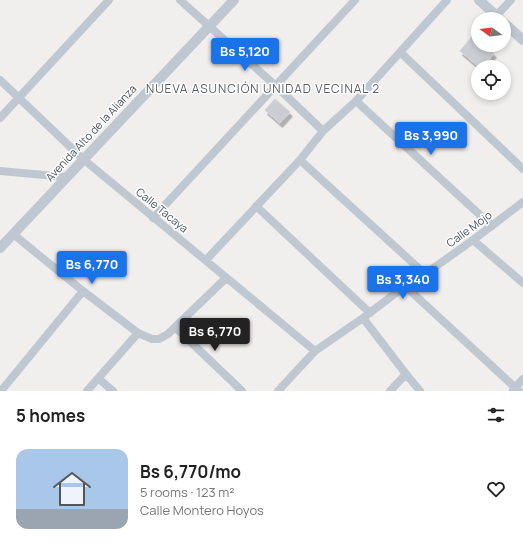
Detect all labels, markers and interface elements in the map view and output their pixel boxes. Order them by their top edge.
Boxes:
north arrow [471,12,511,52]
map controls [471,12,511,100]
pin: Bs 5,120 [204,38,286,72]
text: Bs 5,120 [220,42,270,60]
button: locate [471,60,511,100]
district label: NUEVA ASUNCIÓN UNIDAD VECINAL 2 [146,80,380,97]
street label: Avenida Alto de la Alianza [42,81,139,184]
pin: Bs 3,990 [390,122,472,156]
text: Bs 3,990 [404,126,458,144]
street label: Calle Tacaya [133,184,192,235]
street label: Calle Mojo [443,207,495,250]
pin: Bs 6,770 [51,251,133,285]
text: Bs 6,770 [66,255,118,273]
pin: Bs 3,340 [362,266,444,300]
text: Bs 3,340 [376,270,430,288]
pin: Bs 6,770 [174,318,256,352]
text: Bs 6,770 [189,322,241,340]
text: 5 homes [16,404,85,427]
icon: filters [485,404,507,426]
text: Bs 6,770/mo [140,460,241,483]
icon: home [48,465,96,513]
icon: heart [485,478,507,500]
text: 5 rooms · 123 m² [140,483,235,501]
text: Calle Montero Hoyos [140,501,264,519]

